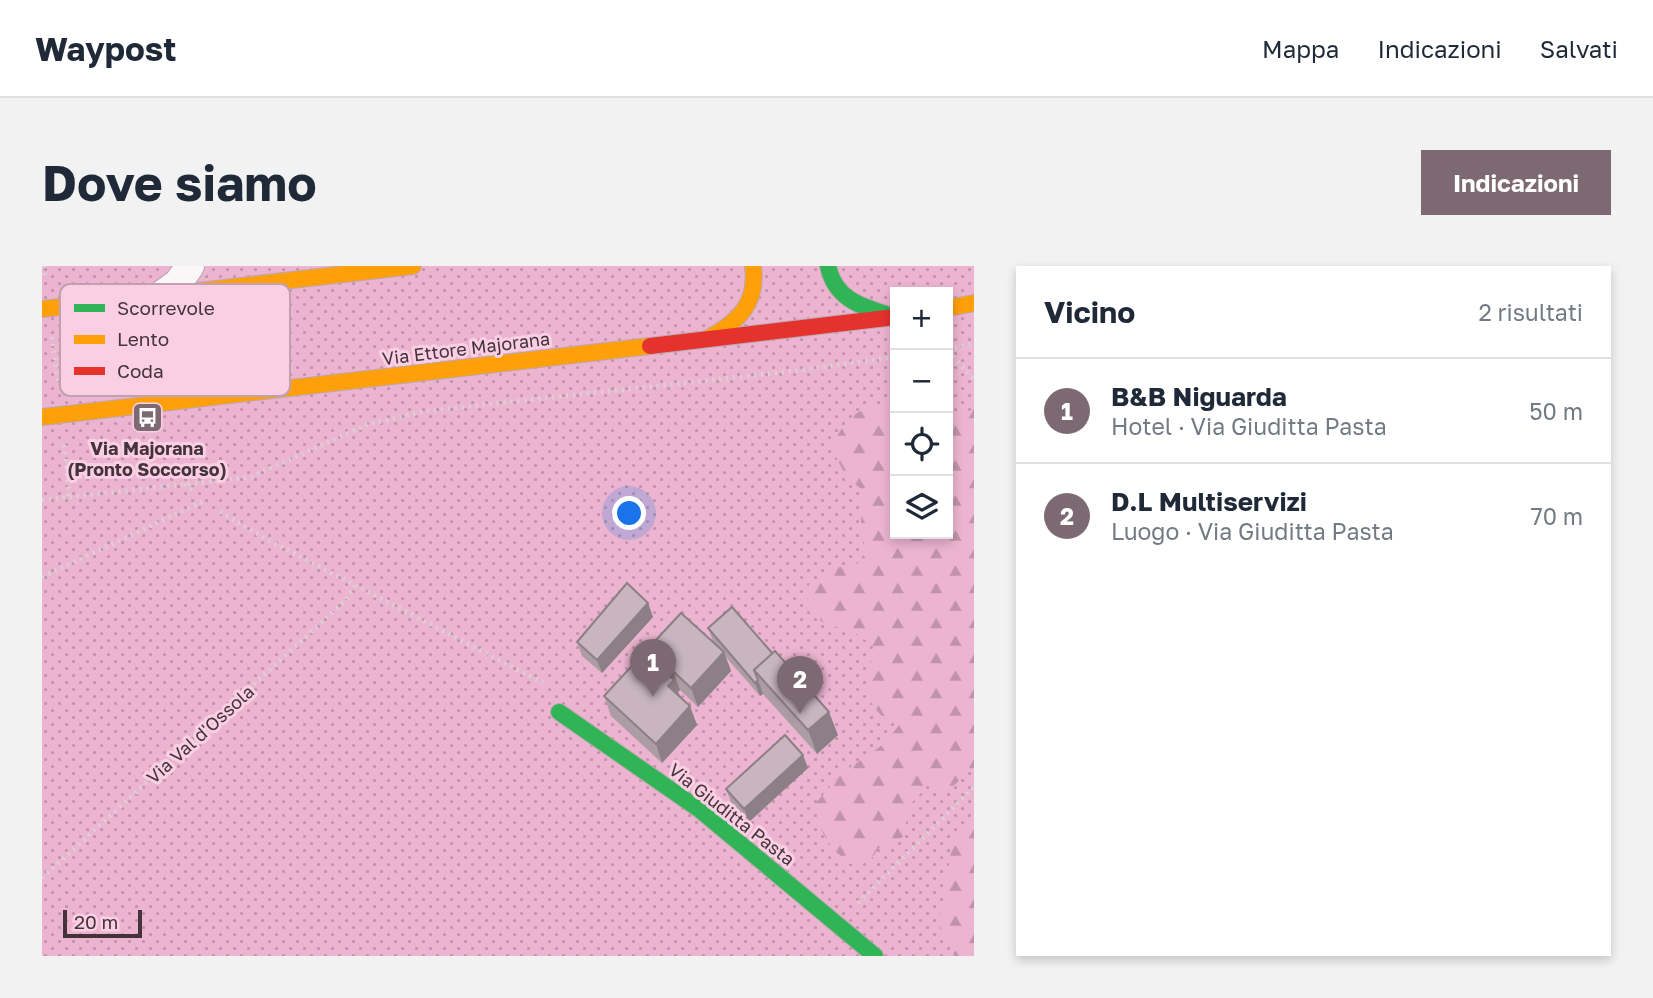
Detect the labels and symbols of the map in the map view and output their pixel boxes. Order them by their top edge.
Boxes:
legend [60,284,290,396]
text: Scorrevole [117,296,215,319]
text: Lento [117,327,169,350]
street label: Via Ettore Majorana [381,327,551,369]
text: Coda [117,359,164,382]
bus stop icon: Via Majorana (Pronto Soccorso) [130,400,164,434]
place label: Via Majorana (Pronto Soccorso) [68,437,226,480]
your location [612,496,646,530]
pin: 1 [630,639,676,697]
pin: 2 [777,656,823,714]
street label: Via Val d'Ossola [142,680,258,788]
street label: Via Giuditta Pasta [665,758,799,870]
scale bar [63,907,142,939]

